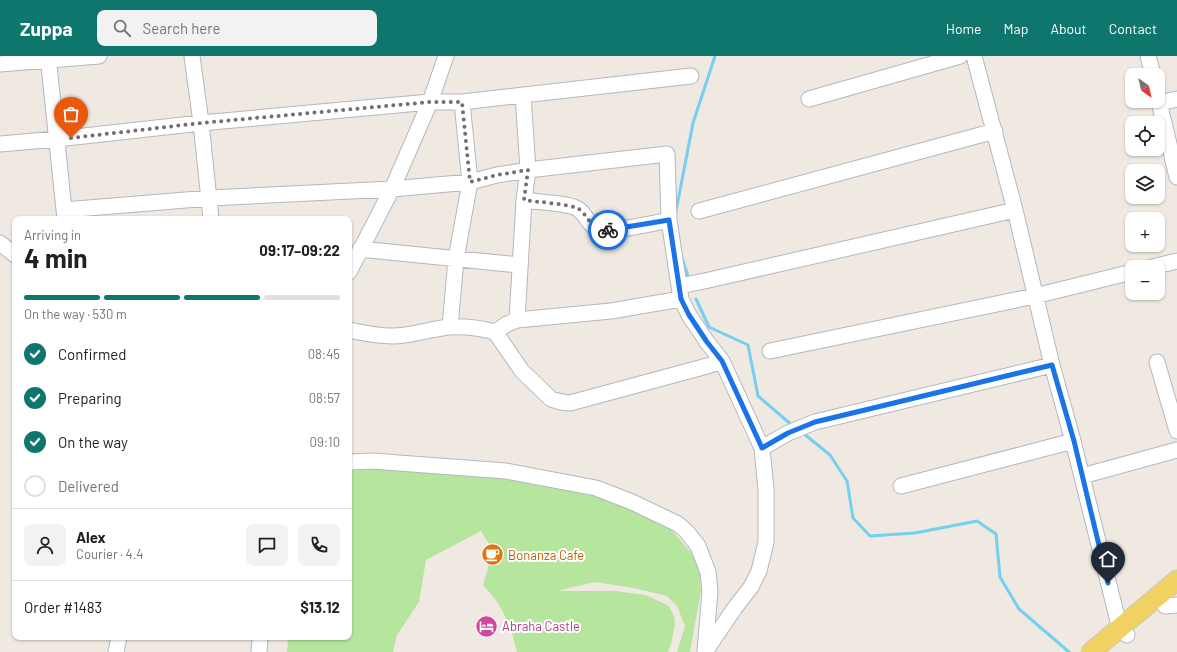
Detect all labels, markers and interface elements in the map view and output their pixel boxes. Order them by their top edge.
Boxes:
search box [97,10,377,46]
text: Zuppa [20,17,73,40]
icon: search [111,17,133,39]
text: Search here [143,19,221,37]
text: Home [946,20,982,37]
text: Map [1004,20,1028,37]
text: About [1050,20,1087,37]
text: Contact [1109,20,1157,37]
north arrow [1125,68,1165,108]
map controls [1125,68,1165,300]
pin [54,97,88,138]
icon: bag [60,103,82,125]
button: locate [1125,116,1165,156]
button: layers [1125,164,1165,204]
courier [588,210,628,250]
button: + [1125,212,1165,252]
icon: bike [597,219,619,241]
text: Arriving in [24,227,81,243]
text: 09:17–09:22 [259,241,340,259]
text: 4 min [24,242,88,273]
button: − [1125,260,1165,300]
text: On the way · 530 m [24,306,127,322]
icon: check [24,343,46,365]
text: Confirmed [58,345,126,363]
text: 08:45 [308,346,340,362]
icon: check [24,387,46,409]
text: Preparing [58,389,122,407]
text: 08:57 [309,390,340,406]
icon: check [24,431,46,453]
text: On the way [58,433,128,451]
text: 09:10 [310,434,340,450]
text: Delivered [58,477,119,495]
button: person [24,524,66,566]
button: chat [246,524,288,566]
button: phone [298,524,340,566]
text: Alex [76,528,106,546]
cafe icon: Bonanza Cafe [480,542,506,568]
pin [1091,542,1125,583]
text: Courier · 4.4 [76,546,144,562]
place label: Bonanza Cafe [508,547,584,563]
icon: home [1097,548,1119,570]
text: Order #1483 [24,598,102,616]
text: $13.12 [300,598,340,616]
hotel icon: Abraha Castle [474,613,500,639]
place label: Abraha Castle [502,618,580,634]

